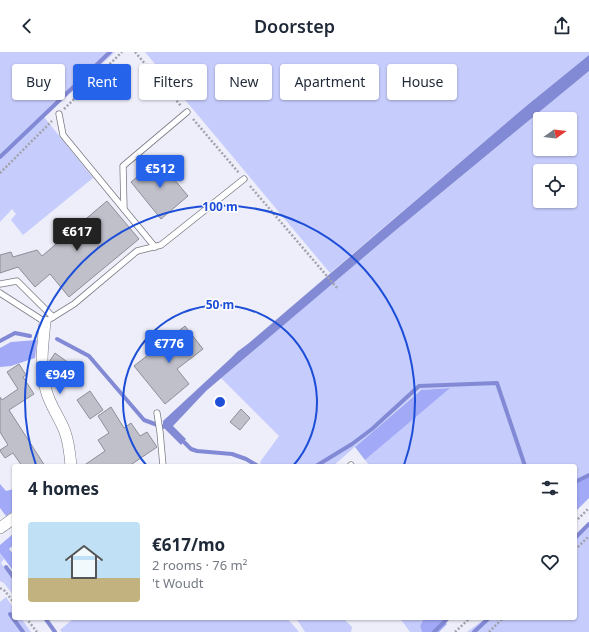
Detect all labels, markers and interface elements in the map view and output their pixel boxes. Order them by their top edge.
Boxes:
text: Doorstep [254,14,335,38]
icon: back [16,15,38,37]
icon: share [551,15,573,37]
chip: Buy [12,64,65,100]
chip: Rent [73,64,131,100]
chip: Filters [139,64,207,100]
chip: New [215,64,272,100]
chip: Apartment [280,64,379,100]
chip: House [387,64,457,100]
north arrow [533,112,577,156]
map controls [533,112,577,208]
pin: €512 [136,155,184,189]
text: €512 [145,159,175,177]
button: locate [533,164,577,208]
text: 100 m [202,198,238,215]
pin: €617 [53,218,101,252]
text: €617 [62,222,92,240]
text: 50 m [206,296,234,313]
pin: €776 [145,330,193,364]
text: €776 [154,334,184,352]
pin: €949 [36,361,84,395]
text: €949 [45,365,75,383]
centre of rings [213,395,227,409]
text: 4 homes [28,477,99,500]
icon: filters [539,477,561,499]
text: €617/mo [152,533,225,556]
icon: home [60,538,108,586]
icon: heart [539,551,561,573]
text: 2 rooms · 76 m² [152,556,247,574]
text: 't Woudt [152,574,203,592]

